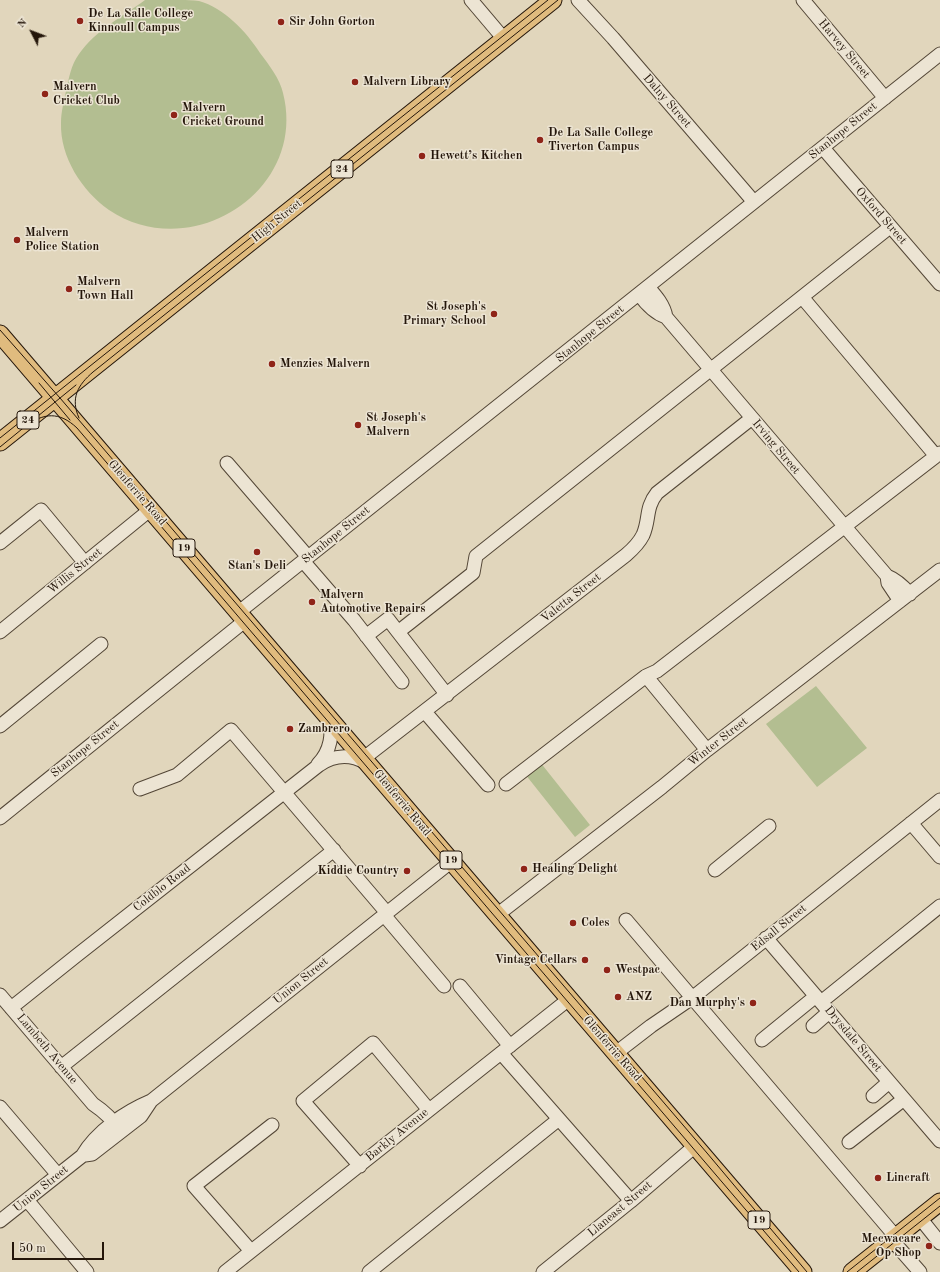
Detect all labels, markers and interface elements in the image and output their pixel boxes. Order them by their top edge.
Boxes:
place label: De La Salle College Kinnoull Campus [88,7,193,35]
north arrow [12,12,52,52]
place label: Sir John Gorton [289,15,375,29]
marker: De La Salle College Kinnoull Campus [75,16,85,26]
street label: Harvey Street [815,16,873,82]
text: N [16,17,30,30]
marker: Sir John Gorton [276,17,286,27]
street label: Dalny Street [640,71,694,131]
place label: Malvern Library [363,75,451,89]
marker: Malvern Library [350,77,360,87]
place label: Malvern Cricket Club [53,80,120,108]
marker: Malvern Cricket Club [40,89,50,99]
street label: Stanhope Street [806,99,880,163]
place label: Malvern Cricket Ground [182,101,264,129]
marker: Malvern Cricket Ground [169,110,179,120]
place label: De La Salle College Tiverton Campus [548,126,653,154]
marker: De La Salle College Tiverton Campus [535,135,545,145]
place label: Hewett’s Kitchen [430,149,522,163]
marker: Hewett’s Kitchen [417,151,427,161]
road number: 24 [331,160,353,178]
street label: Oxford Street [852,185,910,247]
street label: High Street [249,196,305,246]
place label: Malvern Police Station [25,226,99,254]
marker: Malvern Police Station [12,235,22,245]
place label: Malvern Town Hall [77,275,133,303]
marker: Malvern Town Hall [64,284,74,294]
place label: St Joseph's Primary School [403,300,486,328]
street label: Stanhope Street [553,302,627,366]
marker: St Joseph's Primary School [489,309,499,319]
place label: Menzies Malvern [280,357,370,371]
marker: Menzies Malvern [267,359,277,369]
road number: 24 [17,411,39,429]
place label: St Joseph's Malvern [366,411,426,439]
street label: Irving Street [749,417,803,477]
marker: St Joseph's Malvern [353,420,363,430]
street label: Glenferrie Road [105,457,169,529]
street label: Stanhope Street [299,503,373,567]
road number: 19 [173,539,195,557]
street label: Willis Street [45,545,105,597]
marker: Stan's Deli [252,547,262,557]
place label: Stan's Deli [228,559,286,573]
street label: Valetta Street [538,570,604,626]
place label: Malvern Automotive Repairs [320,588,425,616]
marker: Malvern Automotive Repairs [307,597,317,607]
street label: Winter Street [685,714,751,770]
street label: Stanhope Street [48,717,122,781]
place label: Zambrero [298,722,350,736]
marker: Zambrero [285,724,295,734]
street label: Glenferrie Road [370,767,434,839]
road number: 19 [440,851,462,869]
street label: Coldblo Road [130,861,194,915]
place label: Healing Delight [532,862,618,876]
place label: Kiddie Country [318,864,399,878]
marker: Healing Delight [519,864,529,874]
marker: Kiddie Country [402,866,412,876]
street label: Edsall Street [748,901,810,955]
place label: Coles [581,916,609,930]
marker: Coles [568,918,578,928]
place label: Vintage Cellars [495,953,577,967]
street label: Union Street [271,954,331,1008]
marker: Vintage Cellars [580,955,590,965]
place label: Westpac [615,963,660,977]
marker: Westpac [602,965,612,975]
place label: ANZ [626,990,652,1004]
marker: ANZ [613,992,623,1002]
place label: Dan Murphy's [669,996,745,1010]
marker: Dan Murphy's [748,998,758,1008]
street label: Drysdale Street [821,1003,885,1075]
street label: Lambeth Avenue [13,1011,81,1087]
street label: Glenferrie Road [580,1013,644,1085]
street label: Barkly Avenue [363,1105,431,1165]
street label: Union Street [11,1162,71,1216]
place label: Lincraft [886,1171,930,1185]
marker: Lincraft [873,1173,883,1183]
street label: Llaneast Street [585,1178,655,1240]
road number: 19 [748,1211,770,1229]
place label: Mecwacare Op Shop [862,1232,921,1260]
scale bar [14,1234,106,1260]
marker: Mecwacare Op Shop [924,1241,934,1251]
text: 50 m [19,1243,46,1255]

